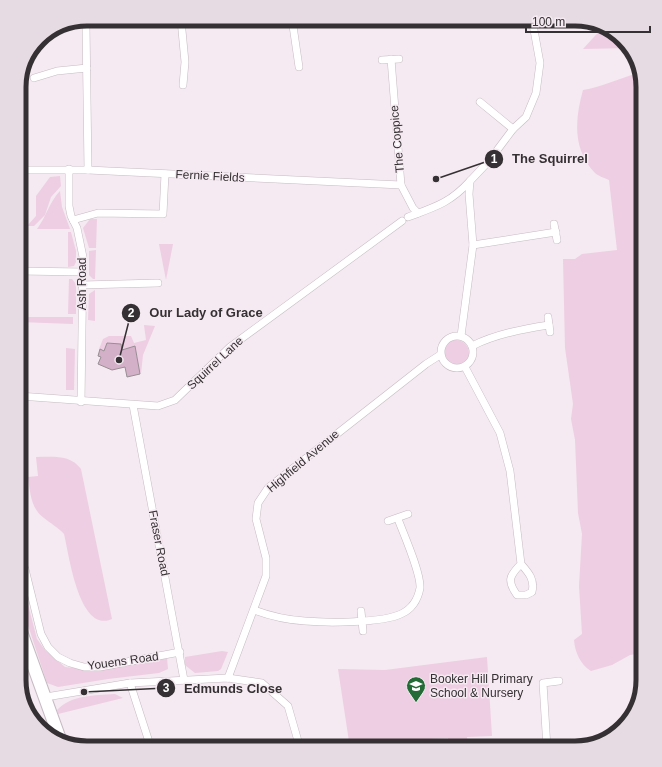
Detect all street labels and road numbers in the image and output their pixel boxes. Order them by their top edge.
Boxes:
street label: The Coppice [387,104,407,174]
street label: Fernie Fields [175,167,245,185]
street label: Ash Road [75,258,89,310]
street label: Squirrel Lane [184,333,246,392]
street label: Highfield Avenue [264,427,342,495]
street label: Fraser Road [146,509,172,577]
street label: Youens Road [87,649,159,673]

